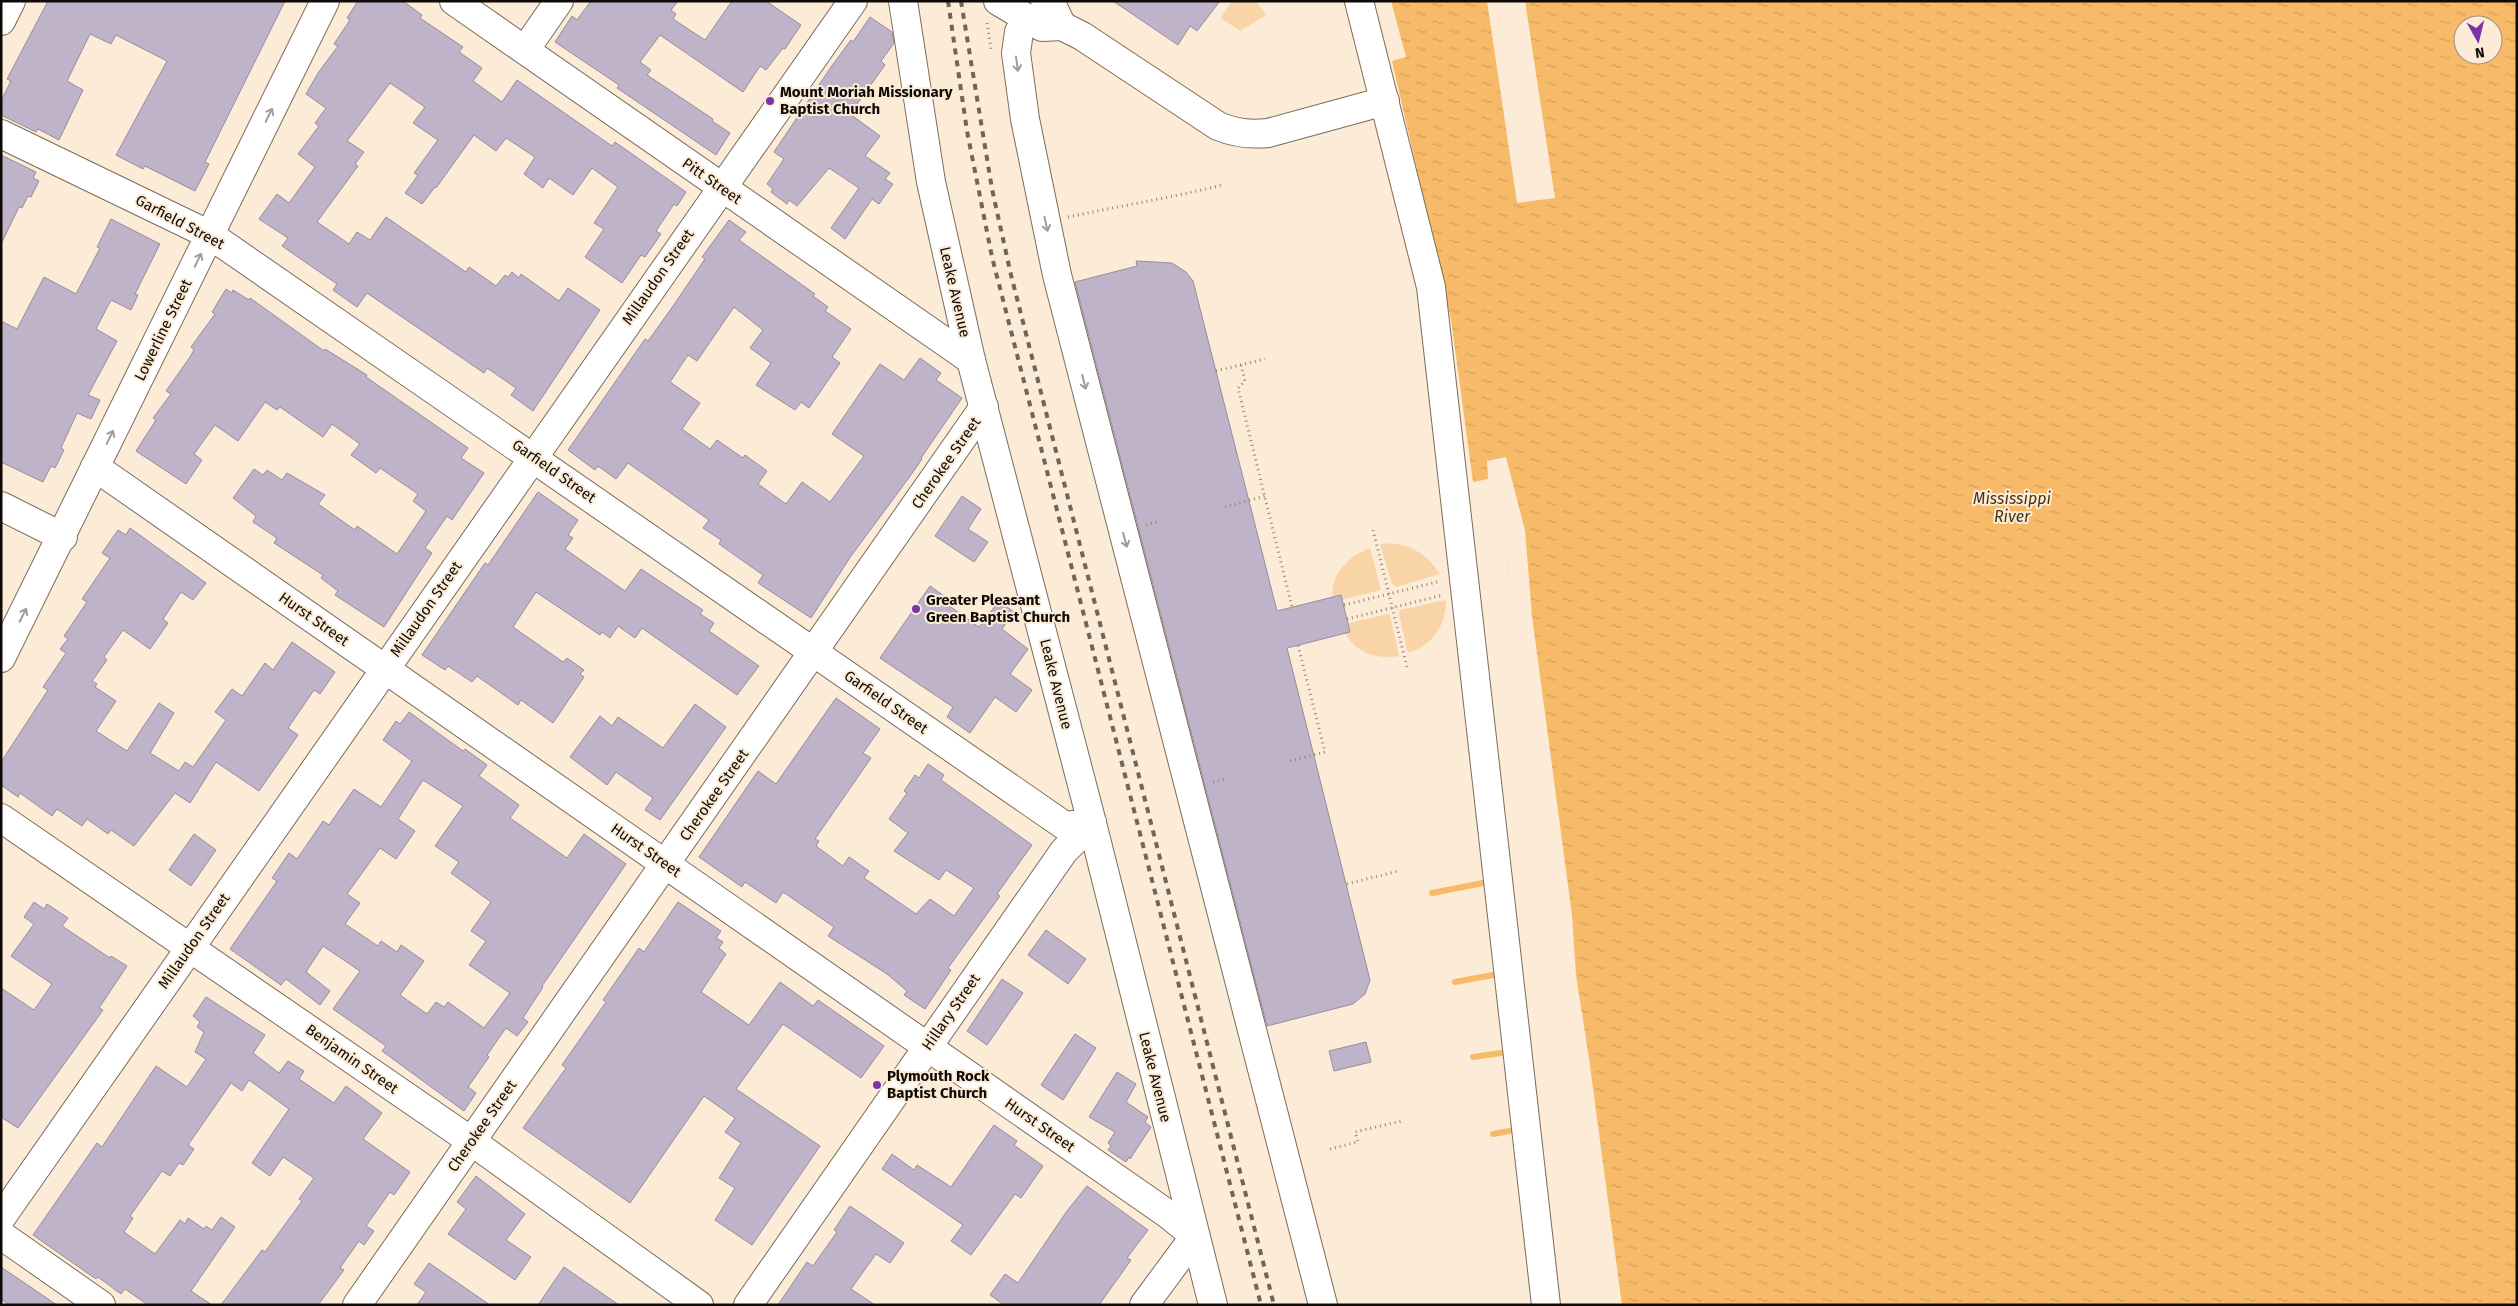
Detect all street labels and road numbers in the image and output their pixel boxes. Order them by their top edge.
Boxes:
street label: Pitt Street [679,154,746,208]
street label: Garfield Street [132,191,228,253]
street label: Millaudon Street [618,225,698,328]
street label: Leake Avenue [936,245,974,339]
street label: Lowerline Street [131,276,196,384]
street label: Cherokee Street [908,413,985,512]
street label: Garfield Street [509,435,600,507]
street label: Millaudon Street [386,557,466,660]
street label: Hurst Street [275,588,353,650]
street label: Leake Avenue [1036,637,1076,731]
street label: Garfield Street [841,666,932,738]
street label: Cherokee Street [676,745,753,844]
street label: Hurst Street [607,819,685,881]
street label: Millaudon Street [154,889,234,992]
street label: Hillary Street [918,970,984,1054]
street label: Benjamin Street [302,1020,402,1098]
street label: Leake Avenue [1135,1030,1175,1124]
street label: Cherokee Street [444,1076,521,1175]
street label: Hurst Street [1001,1094,1079,1156]

